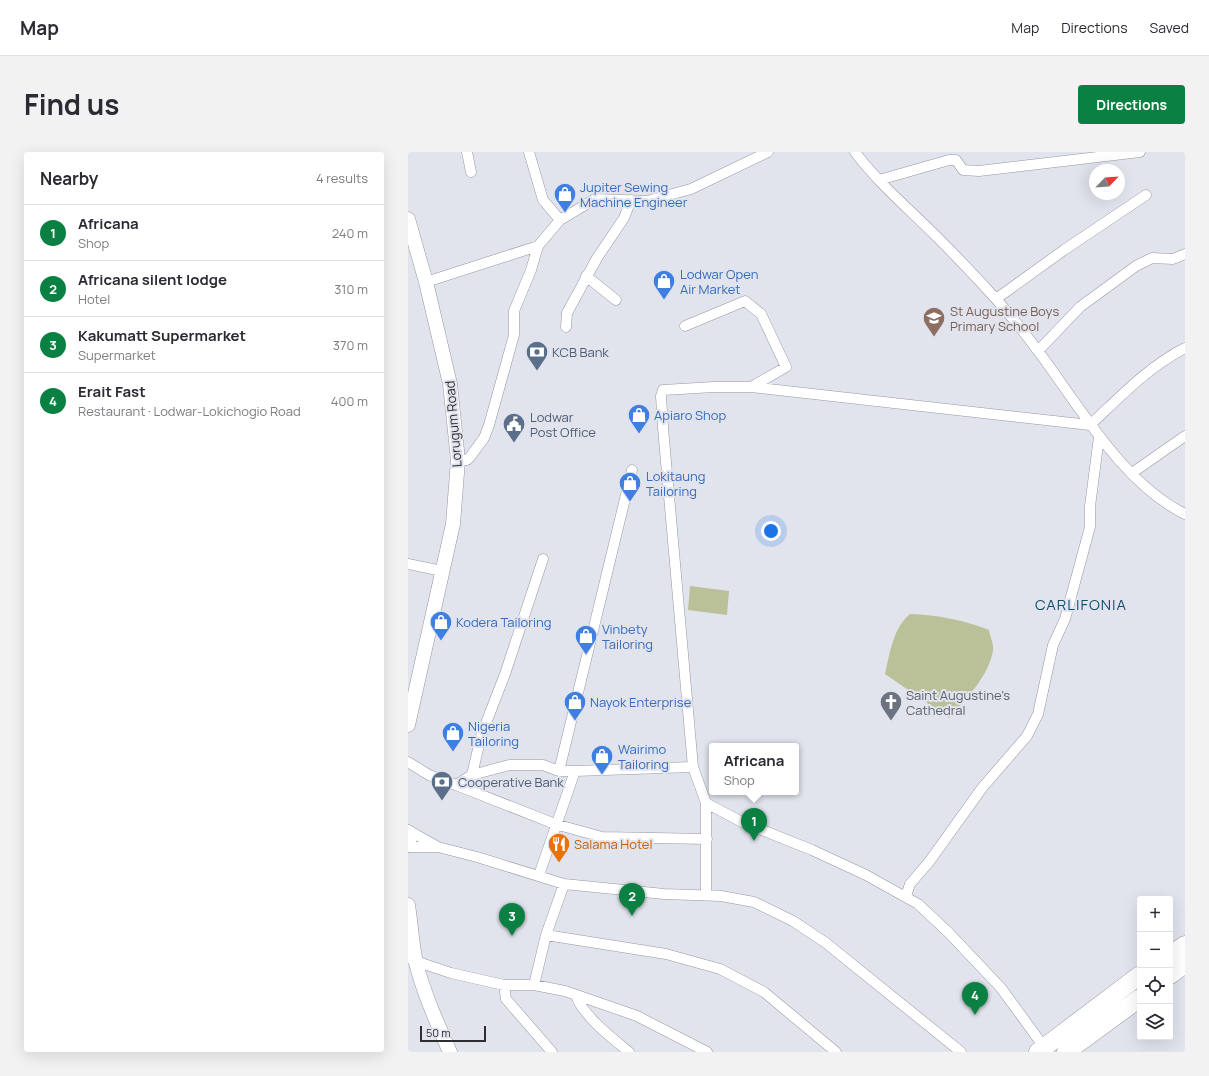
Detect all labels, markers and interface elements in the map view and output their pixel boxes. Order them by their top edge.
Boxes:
text: Map [20,15,59,41]
text: Map [1011,18,1039,37]
text: Directions [1061,18,1128,37]
text: Saved [1150,18,1189,37]
text: Find us [24,85,119,123]
button: Directions [1078,85,1185,124]
north arrow [1089,164,1125,200]
text: Nearby [40,167,98,190]
text: 4 results [316,169,368,187]
place label: Jupiter Sewing Machine Engineer [580,178,688,211]
shop icon: Jupiter Sewing Machine Engineer [552,181,578,214]
text: Africana [78,213,139,234]
text: 1 [50,224,56,242]
text: 240 m [332,224,368,242]
text: Shop [78,234,109,252]
place label: Lodwar Open Air Market [680,265,758,298]
shop icon: Lodwar Open Air Market [651,268,677,301]
text: Africana silent lodge [78,269,227,290]
text: 2 [49,280,57,298]
text: 310 m [334,280,368,298]
text: Hotel [78,290,110,308]
place label: St Augustine Boys Primary School [950,302,1059,335]
school or university icon: St Augustine Boys Primary School [921,305,947,338]
text: Kakumatt Supermarket [78,325,246,346]
text: 3 [49,336,57,354]
text: 370 m [333,336,368,354]
bank icon: KCB Bank [524,339,550,372]
place label: KCB Bank [552,343,609,361]
text: Supermarket [78,346,156,364]
street label: Lorugum Road [440,380,466,468]
text: Erait Fast [78,381,146,402]
text: 4 [49,392,57,410]
text: 400 m [331,392,368,410]
text: Restaurant · Lodwar-Lokichogio Road [78,402,301,420]
shop icon: Apiaro Shop [626,402,652,435]
place label: Apiaro Shop [654,406,726,424]
place label: Lodwar Post Office [530,408,596,441]
public building icon: Lodwar Post Office [501,411,527,444]
place label: Lokitaung Tailoring [646,467,705,500]
shop icon: Lokitaung Tailoring [617,470,643,503]
your location [761,521,781,541]
district label: CARLIFONIA [1035,594,1127,615]
shop icon: Kodera Tailoring [428,609,454,642]
place label: Kodera Tailoring [456,613,551,631]
place label: Vinbety Tailoring [602,620,653,653]
shop icon: Vinbety Tailoring [573,623,599,656]
place label: Saint Augustine's Cathedral [906,686,1010,719]
shop icon: Nayok Enterprise [562,689,588,722]
church icon: Saint Augustine's Cathedral [878,689,904,722]
place label: Nayok Enterprise [590,693,692,711]
place label: Nigeria Tailoring [468,717,519,750]
shop icon: Nigeria Tailoring [440,720,466,753]
place label: Wairimo Tailoring [618,740,669,773]
shop icon: Wairimo Tailoring [589,743,615,776]
popup [709,743,799,795]
text: Africana [724,750,784,771]
bank icon: Cooperative Bank [429,769,455,802]
text: Shop [724,771,755,789]
place label: Cooperative Bank [458,773,564,791]
pin: 1 [741,808,767,841]
restaurant icon: Salama Hotel [546,831,572,864]
place label: Salama Hotel [574,835,653,853]
pin: 2 [619,883,645,916]
map controls [1137,896,1173,1040]
button: + [1137,896,1173,932]
pin: 3 [499,903,525,936]
button: − [1137,932,1173,968]
button: locate [1137,968,1173,1004]
pin: 4 [962,982,988,1015]
button: layers [1137,1004,1173,1040]
scale bar [420,1024,486,1043]
text: 50 m [426,1025,451,1040]

